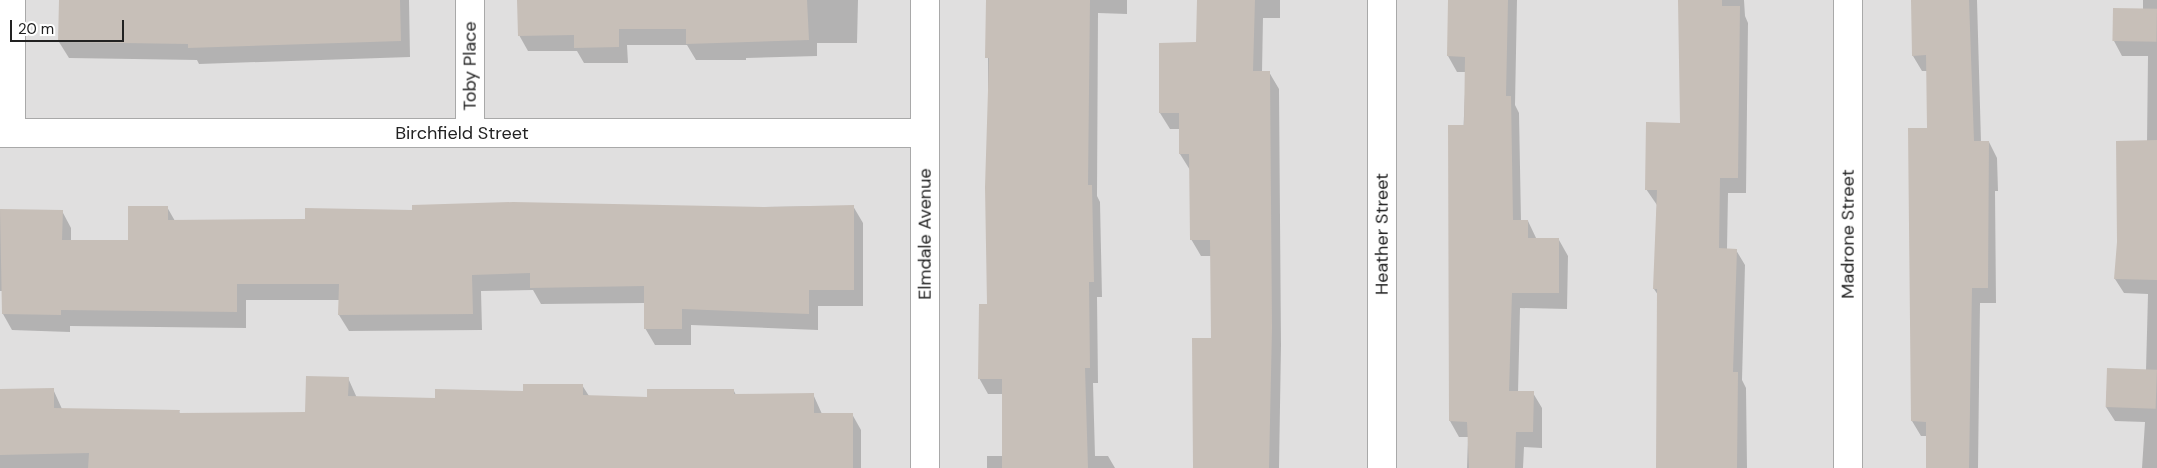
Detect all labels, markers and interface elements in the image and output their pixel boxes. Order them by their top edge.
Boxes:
scale bar [12,10,126,42]
text: 20 m [18,19,54,39]
street label: Toby Place [459,21,481,111]
street label: Birchfield Street [395,122,529,144]
street label: Elmdale Avenue [914,168,936,300]
street label: Madrone Street [1837,169,1859,299]
street label: Heather Street [1371,173,1393,295]

